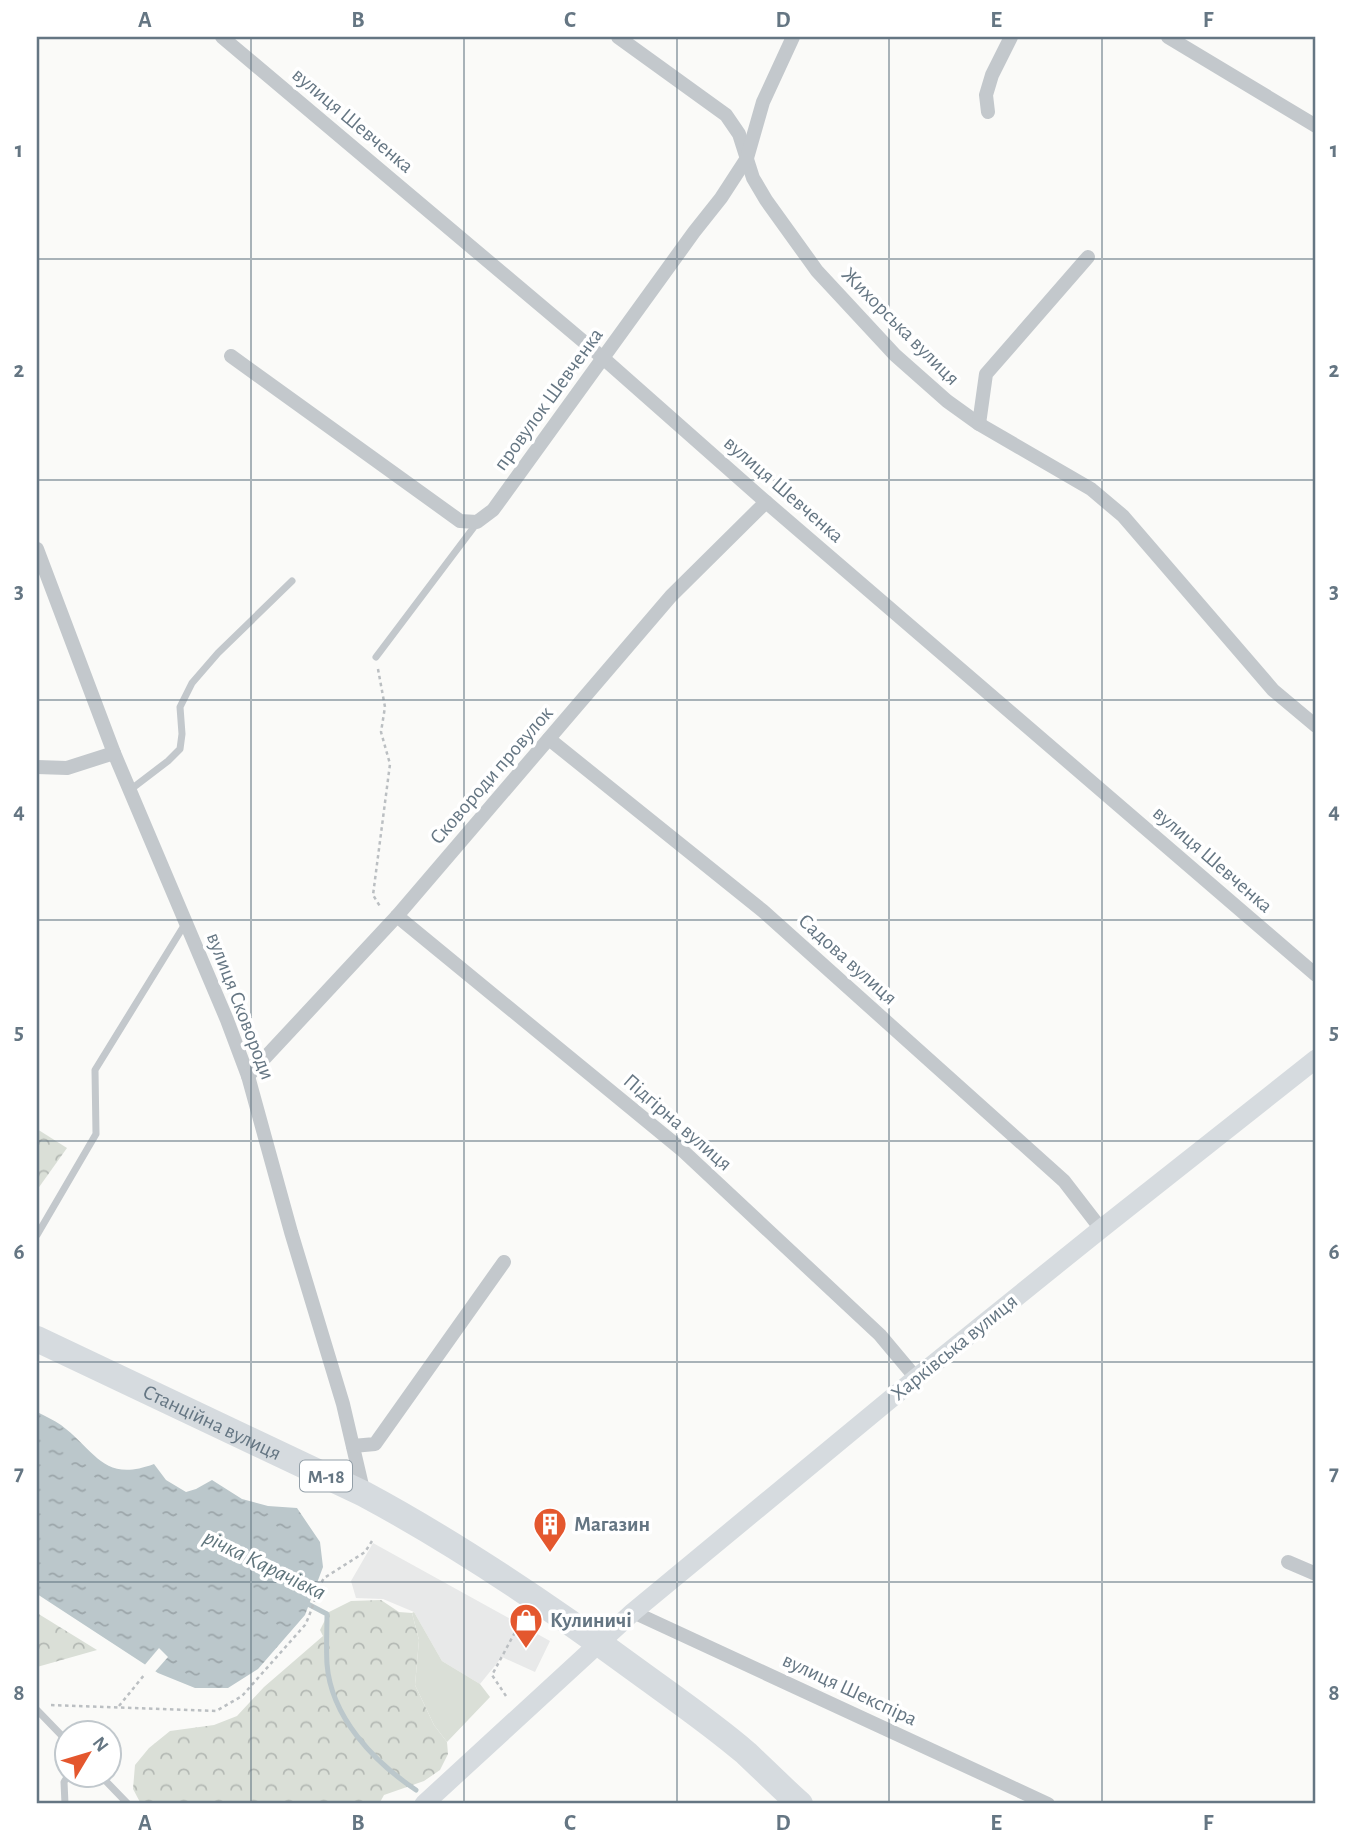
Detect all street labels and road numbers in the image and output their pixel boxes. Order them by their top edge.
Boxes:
street label: вулиця Шевченка [288,64,418,177]
street label: Жихорська вулиця [838,263,964,389]
street label: провулок Шевченка [490,324,607,474]
street label: вулиця Шевченка [720,432,848,547]
street label: Сковороди провулок [426,702,557,848]
street label: вулиця Шевченка [1149,802,1277,917]
street label: Садова вулиця [794,910,901,1009]
street label: вулиця Сковороди [203,930,278,1083]
street label: Підгірна вулиця [619,1070,736,1175]
street label: Харківська вулиця [887,1290,1021,1405]
street label: Станційна вулиця [140,1381,285,1464]
road number: М-18 [300,1460,352,1492]
street label: вулиця Шекспіра [779,1649,921,1730]

